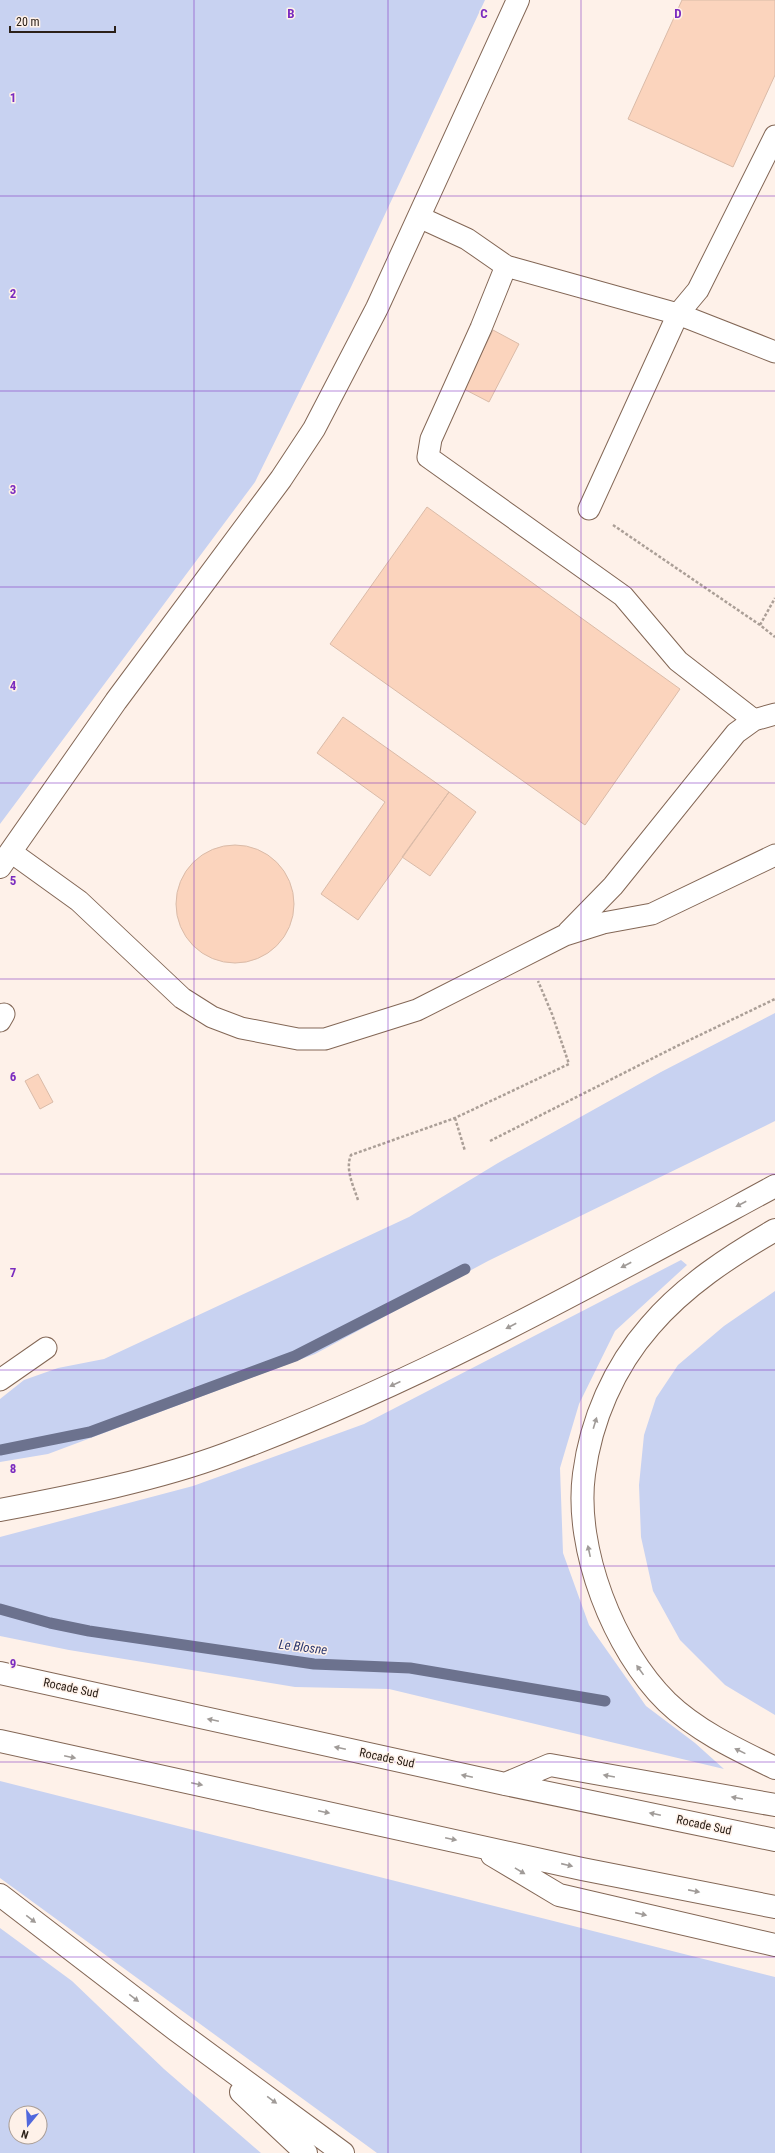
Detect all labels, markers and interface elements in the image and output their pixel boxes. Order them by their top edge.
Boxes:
text: B [287,6,295,21]
text: C [480,6,488,21]
text: D [674,6,682,21]
scale bar [10,8,115,34]
text: 20 m [16,15,40,29]
text: 1 [10,90,16,105]
text: 2 [10,286,17,301]
text: 3 [10,482,16,497]
text: 4 [10,678,17,693]
text: 5 [10,873,17,888]
text: 6 [10,1069,17,1084]
one-way arrow [735,1201,746,1208]
one-way arrow [620,1262,632,1269]
text: 7 [10,1265,17,1280]
one-way arrow [505,1323,517,1329]
one-way arrow [389,1381,400,1387]
one-way arrow [592,1417,598,1429]
text: 8 [10,1461,16,1476]
one-way arrow [586,1545,592,1557]
water label: Le Blosne [278,1637,328,1657]
text: 9 [10,1656,16,1671]
one-way arrow [636,1664,644,1675]
street label: Rocade Sud [42,1675,100,1701]
one-way arrow [207,1716,220,1722]
one-way arrow [334,1744,347,1750]
street label: Rocade Sud [358,1745,416,1771]
one-way arrow [734,1748,746,1754]
one-way arrow [63,1754,76,1760]
one-way arrow [461,1772,473,1778]
one-way arrow [602,1772,615,1778]
one-way arrow [190,1782,203,1788]
one-way arrow [730,1795,743,1801]
one-way arrow [318,1809,330,1815]
one-way arrow [648,1811,661,1817]
street label: Rocade Sud [675,1812,733,1838]
one-way arrow [445,1837,457,1843]
one-way arrow [560,1863,573,1869]
one-way arrow [514,1868,526,1875]
one-way arrow [688,1889,700,1895]
one-way arrow [635,1911,647,1917]
one-way arrow [26,1915,36,1923]
one-way arrow [129,1994,140,2002]
one-way arrow [267,2096,278,2104]
north arrow [8,2105,48,2145]
text: N [20,2127,30,2141]

